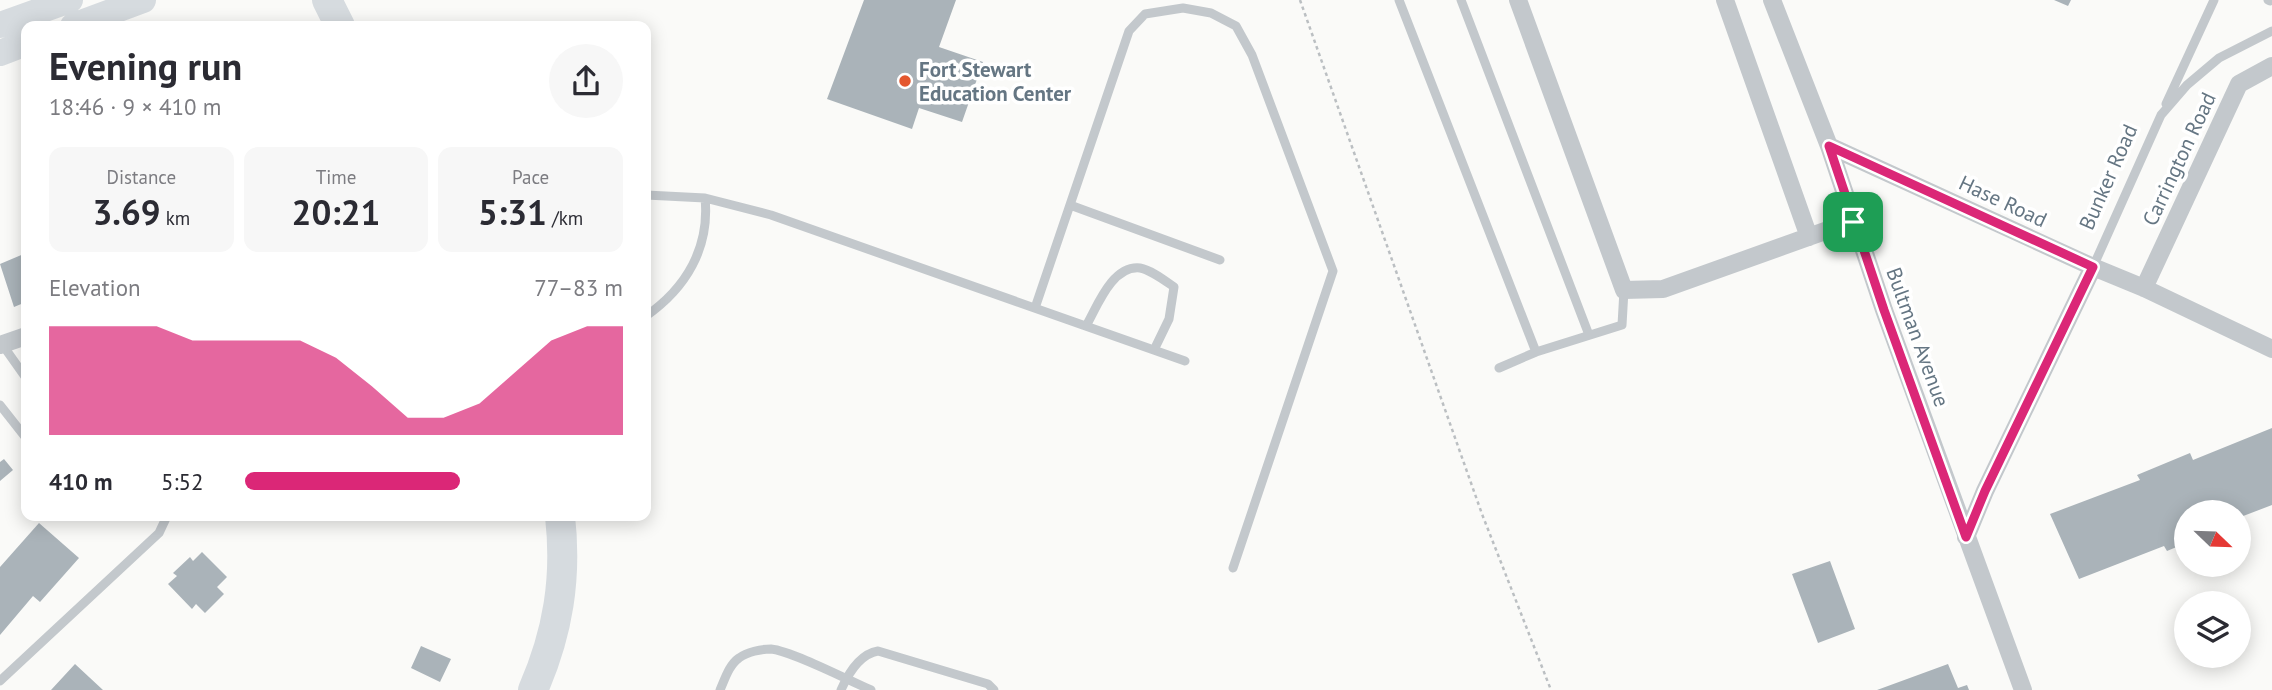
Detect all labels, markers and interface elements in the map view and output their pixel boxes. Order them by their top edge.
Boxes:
text: Evening run [49,41,242,90]
button: share [549,44,623,118]
place label: Fort Stewart Education Center [919,56,1072,107]
marker: Fort Stewart Education Center [897,73,913,89]
street label: Carrington Road [2136,88,2222,230]
text: 18:46 · 9 × 410 m [49,92,221,121]
street label: Bunker Road [2073,120,2143,234]
text: Distance [107,165,176,189]
text: Time [316,165,356,189]
text: Pace [512,165,549,189]
street label: Hase Road [1955,169,2051,233]
text: 3.69 [92,189,161,235]
text: 20:21 [292,189,380,235]
text: 5:31 [478,189,547,235]
pin [1823,192,1883,252]
icon: arrive [1834,203,1872,241]
text: km [161,206,190,230]
text: /km [547,206,583,230]
street label: Bultman Avenue [1880,264,1956,410]
text: Elevation [49,273,141,302]
text: 77–83 m [534,273,623,302]
text: 410 m [49,467,112,496]
text: 5:52 [161,467,204,496]
north arrow [2174,500,2250,578]
map controls [2174,500,2251,668]
button: layers [2174,591,2251,668]

